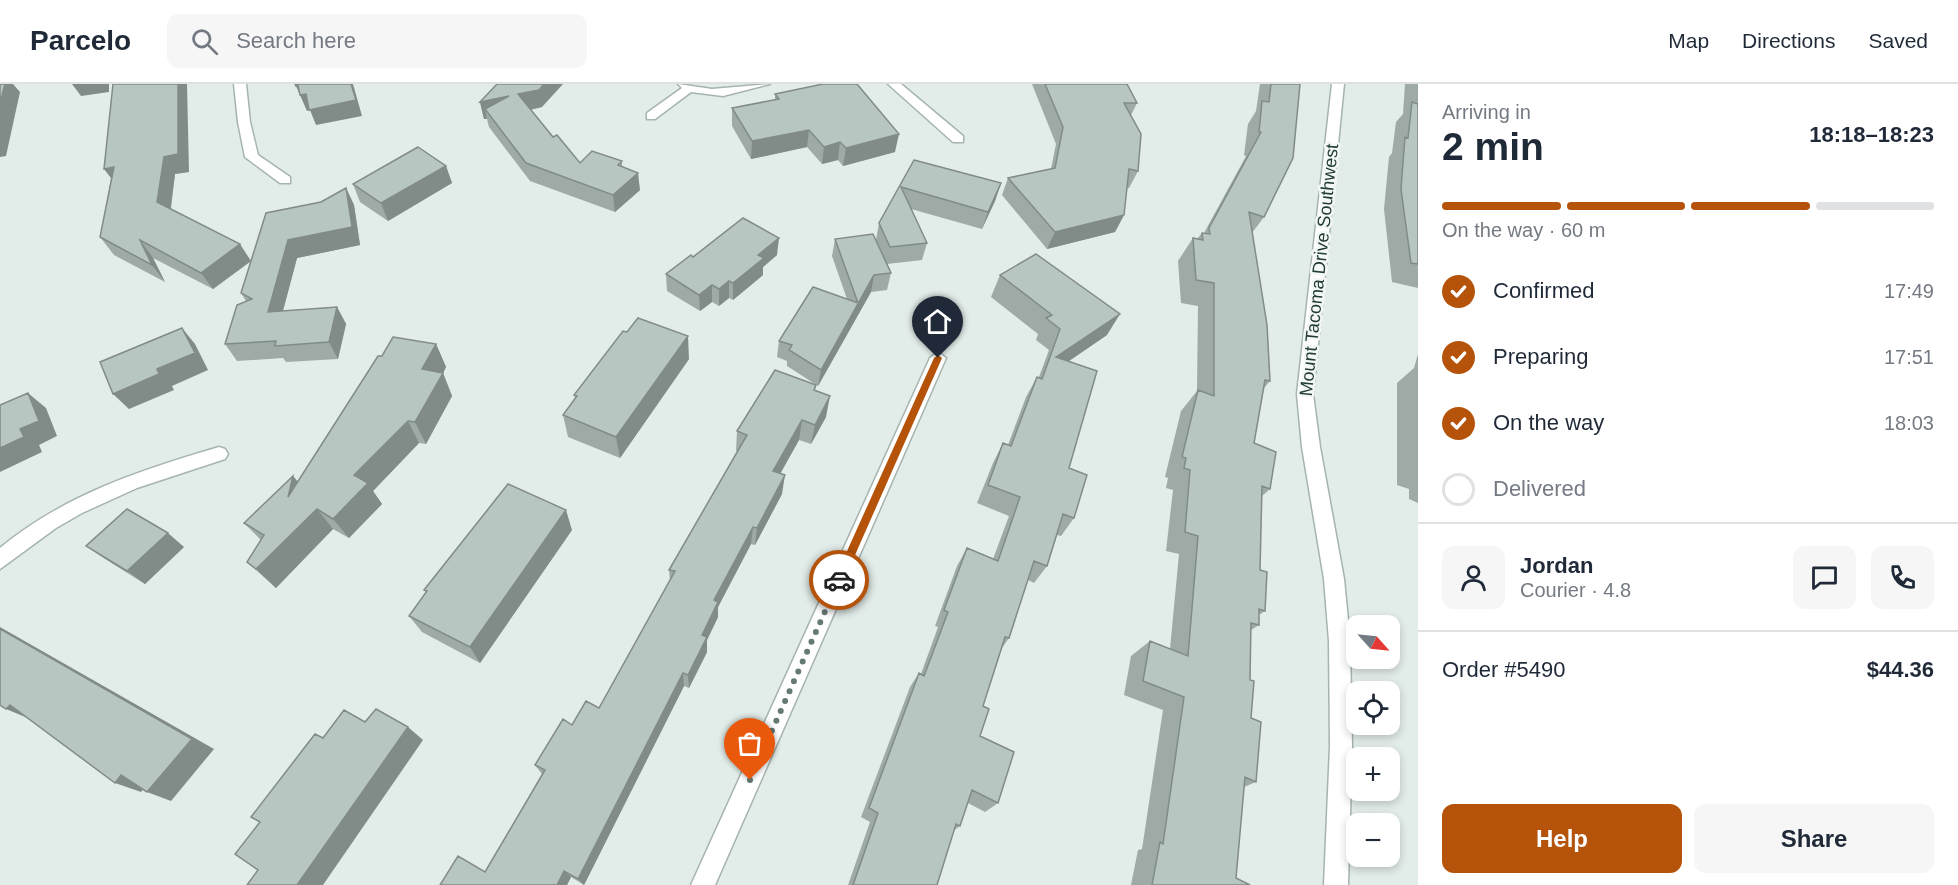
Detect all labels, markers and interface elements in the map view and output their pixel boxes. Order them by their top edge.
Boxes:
search box [167,14,587,68]
text: Parcelo [30,25,131,56]
icon: search [188,25,221,58]
text: Search here [236,28,356,53]
text: Map [1668,29,1709,52]
text: Directions [1742,29,1835,52]
text: Saved [1868,29,1928,52]
text: Arriving in [1442,101,1531,123]
text: 18:18–18:23 [1809,122,1934,147]
text: 2 min [1442,125,1544,168]
street label: Mount Tacoma Drive Southwest [1296,143,1342,397]
text: On the way · 60 m [1442,219,1605,241]
icon: check [1442,275,1475,308]
text: Confirmed [1493,278,1594,303]
text: 17:49 [1884,280,1934,302]
pin [912,296,963,358]
icon: home [921,305,954,338]
icon: check [1442,341,1475,374]
text: Preparing [1493,344,1588,369]
text: 17:51 [1884,346,1934,368]
icon: check [1442,407,1475,440]
text: On the way [1493,410,1604,435]
text: 18:03 [1884,412,1934,434]
text: Delivered [1493,476,1586,501]
button: person [1442,546,1505,609]
button: chat [1793,546,1856,609]
button: phone [1871,546,1934,609]
courier [809,550,869,610]
text: Jordan [1520,553,1593,578]
icon: car [823,564,856,597]
text: Courier · 4.8 [1520,579,1631,601]
north arrow [1346,615,1400,669]
map controls [1346,615,1400,867]
text: Order #5490 [1442,657,1566,682]
text: $44.36 [1867,657,1934,682]
button: locate [1346,681,1400,735]
pin [724,718,775,780]
icon: bag [733,727,766,760]
button: + [1346,747,1400,801]
button: Help [1442,804,1682,873]
button: Share [1694,804,1934,873]
button: − [1346,813,1400,867]

